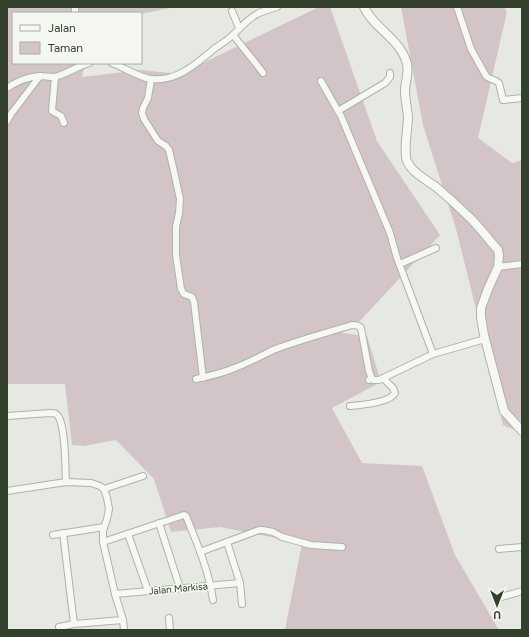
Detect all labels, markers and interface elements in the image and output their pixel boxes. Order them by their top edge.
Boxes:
legend [12,12,142,64]
text: Jalan [48,21,76,35]
text: Taman [48,41,83,55]
street label: Jalan Markisa [148,579,208,598]
north arrow [477,585,517,625]
text: U [493,608,501,621]

